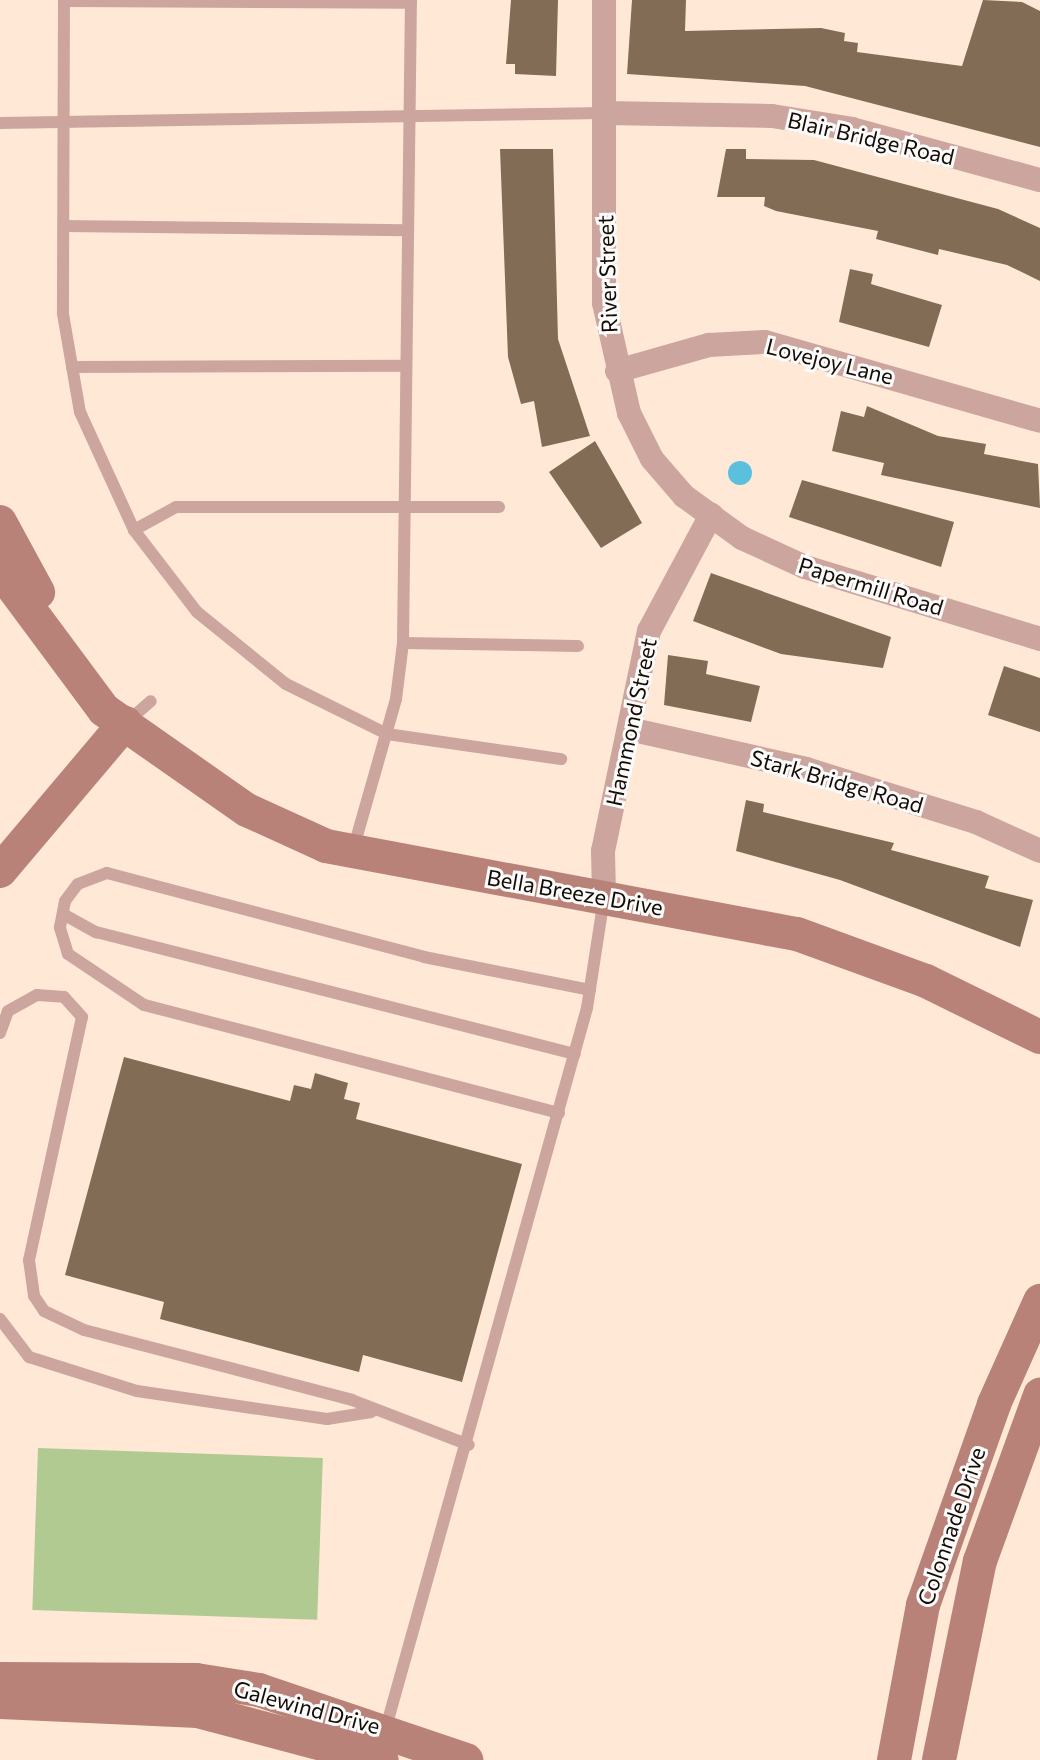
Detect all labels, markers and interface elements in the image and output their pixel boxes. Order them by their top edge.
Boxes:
street label: Blair Bridge Road [785,106,957,170]
street label: River Street [592,215,622,333]
street label: Lovejoy Lane [764,332,896,390]
street label: Papermill Road [795,551,947,621]
street label: Hammond Street [600,636,662,808]
street label: Stark Bridge Road [748,744,926,818]
street label: Bella Breeze Drive [485,864,665,920]
street label: Colonnade Drive [912,1444,990,1608]
street label: Galewind Drive [231,1675,383,1739]

